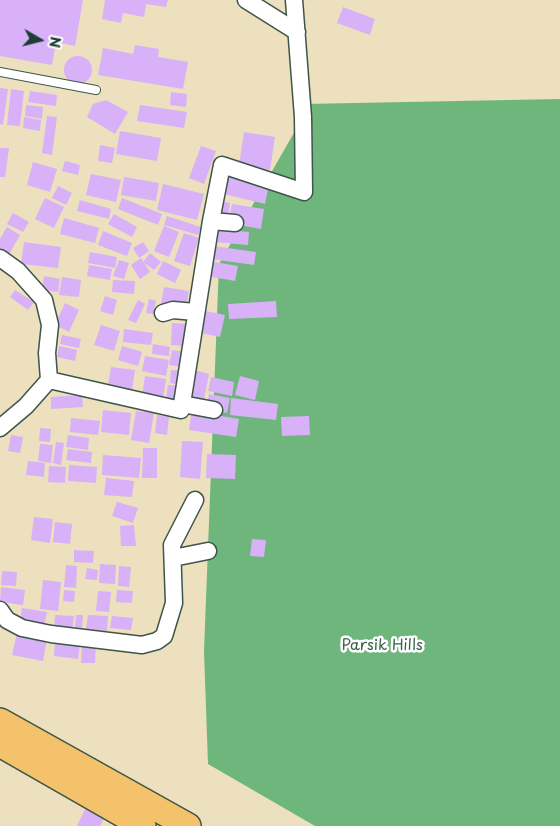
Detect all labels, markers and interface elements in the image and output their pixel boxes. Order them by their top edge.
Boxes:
north arrow [15,15,65,65]
text: N [44,35,67,49]
park label: Parsik Hills [341,637,423,655]

